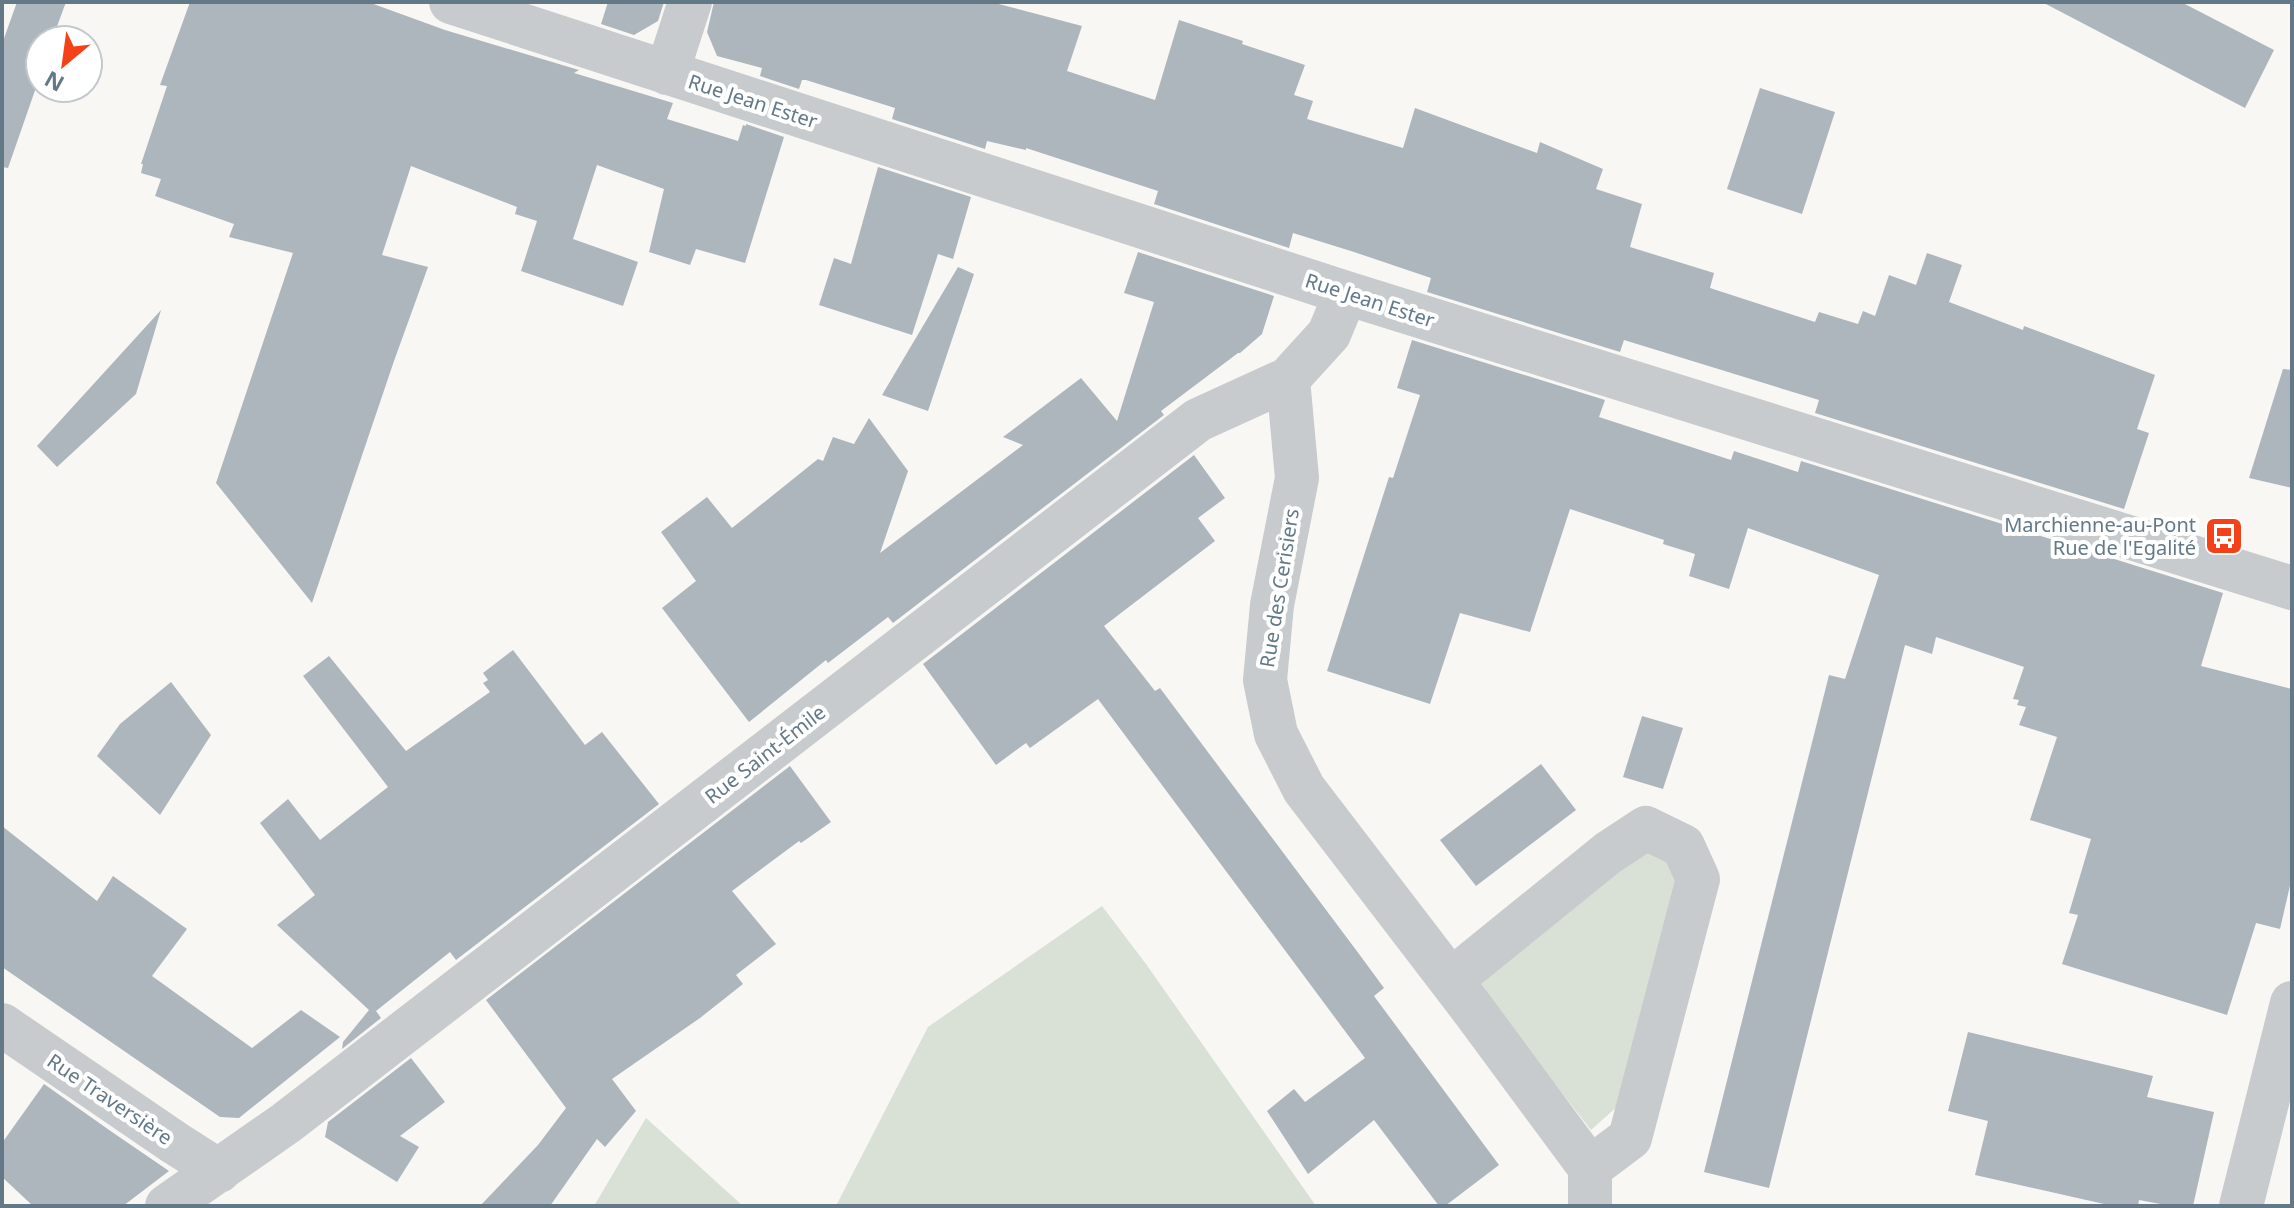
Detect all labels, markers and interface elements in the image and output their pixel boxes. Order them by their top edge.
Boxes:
north arrow [24,24,104,104]
text: N [39,65,69,100]
street label: Rue Jean Ester [685,67,821,135]
street label: Rue Jean Ester [1302,266,1438,334]
street label: Rue des Cerisiers [1253,506,1305,670]
place label: Marchienne-au-Pont Rue de l'Egalité [2004,511,2196,561]
bus stop icon: Marchienne-au-Pont Rue de l'Egalité [2203,515,2245,557]
street label: Rue Saint-Émile [699,698,831,810]
street label: Rue Traversière [42,1047,178,1151]

